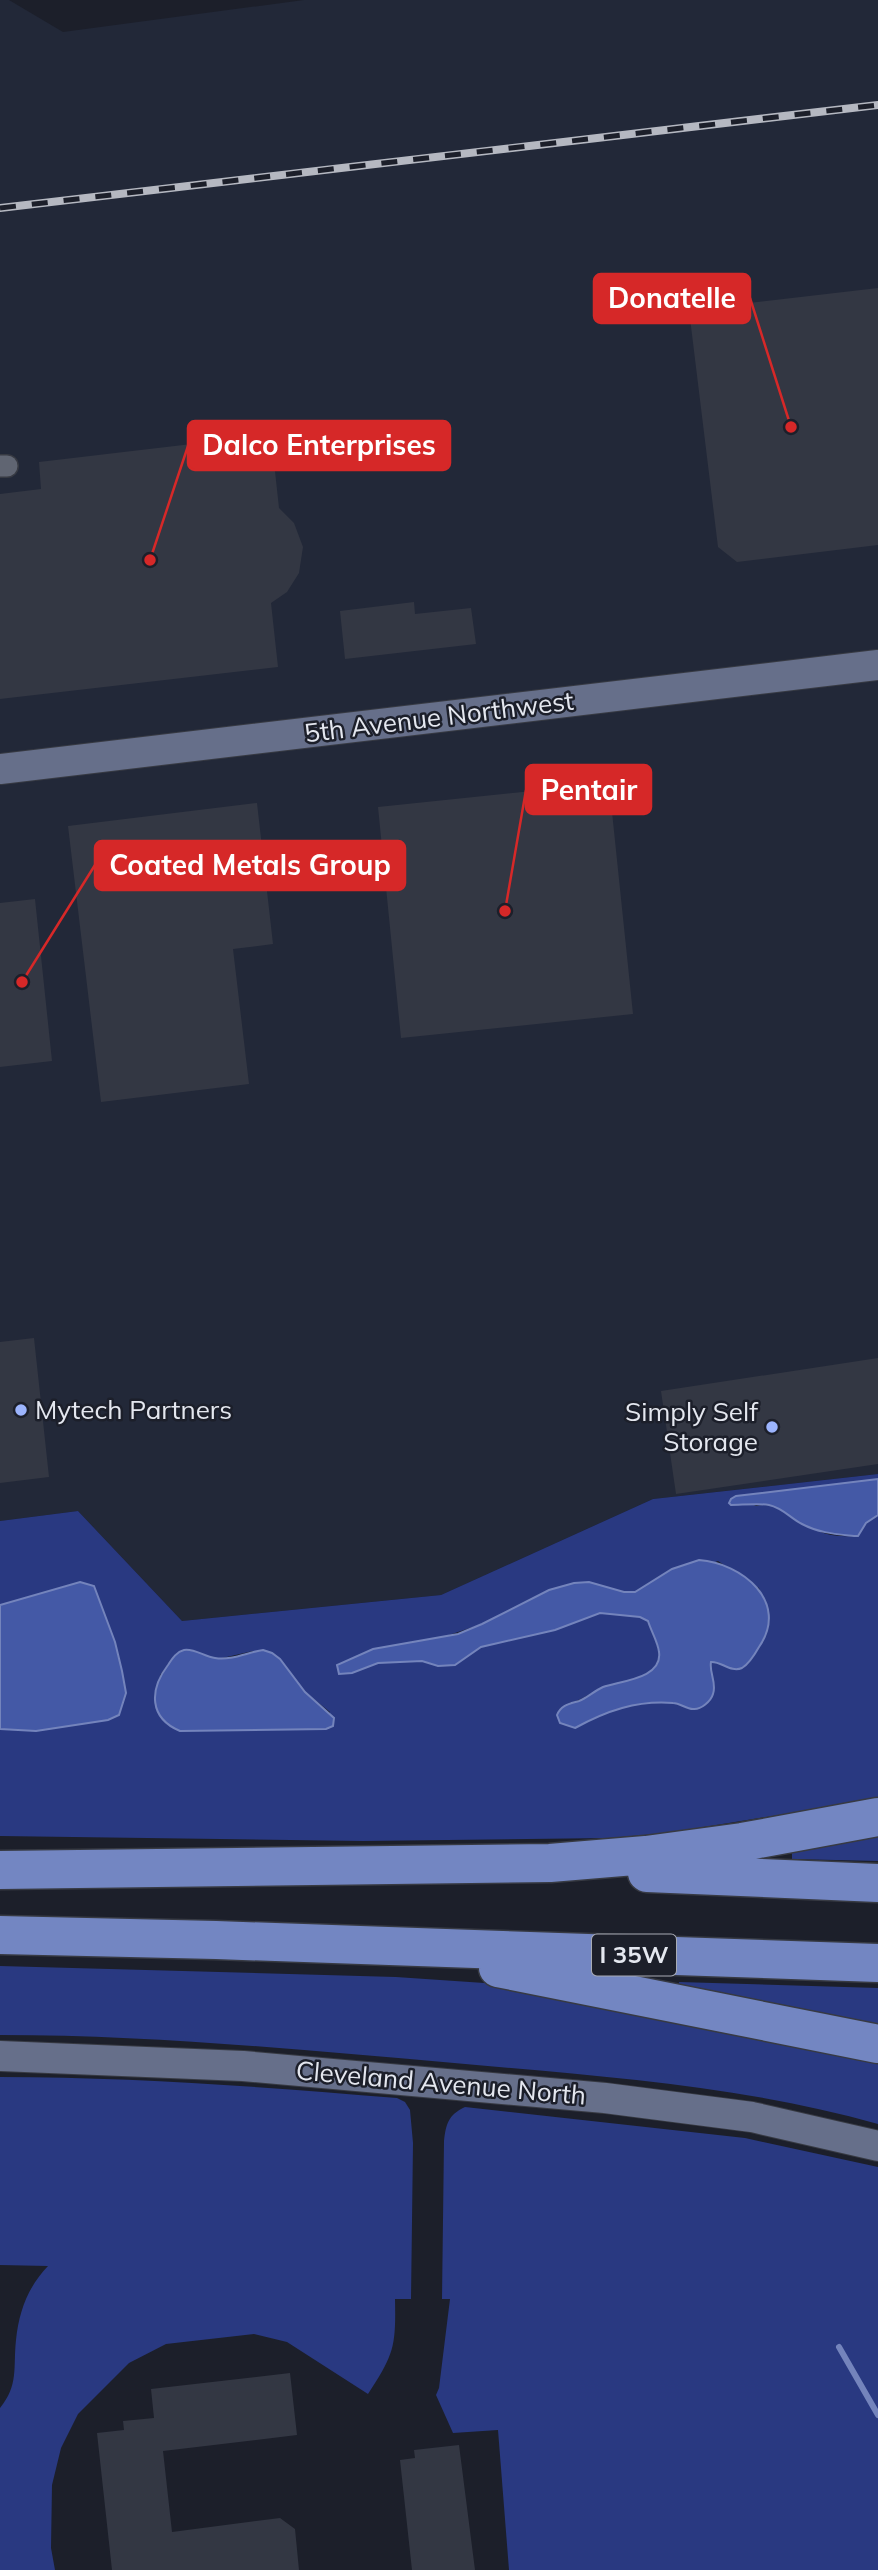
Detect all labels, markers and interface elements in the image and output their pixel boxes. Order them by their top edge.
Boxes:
callout: Donatelle [594,274,750,323]
text: Donatelle [608,280,736,315]
callout: Dalco Enterprises [188,421,450,470]
text: Dalco Enterprises [202,427,436,462]
street label: 5th Avenue Northwest [302,684,575,749]
callout: Pentair [526,765,651,814]
text: Pentair [541,772,637,807]
callout: Coated Metals Group [95,841,405,890]
text: Coated Metals Group [109,847,391,882]
place label: Mytech Partners [35,1393,232,1426]
place label: Simply Self Storage [625,1395,759,1458]
marker: Mytech Partners [13,1402,29,1418]
marker: Simply Self Storage [764,1419,780,1435]
road number: I 35W [592,1934,676,1976]
street label: Cleveland Avenue North [295,2053,588,2112]

